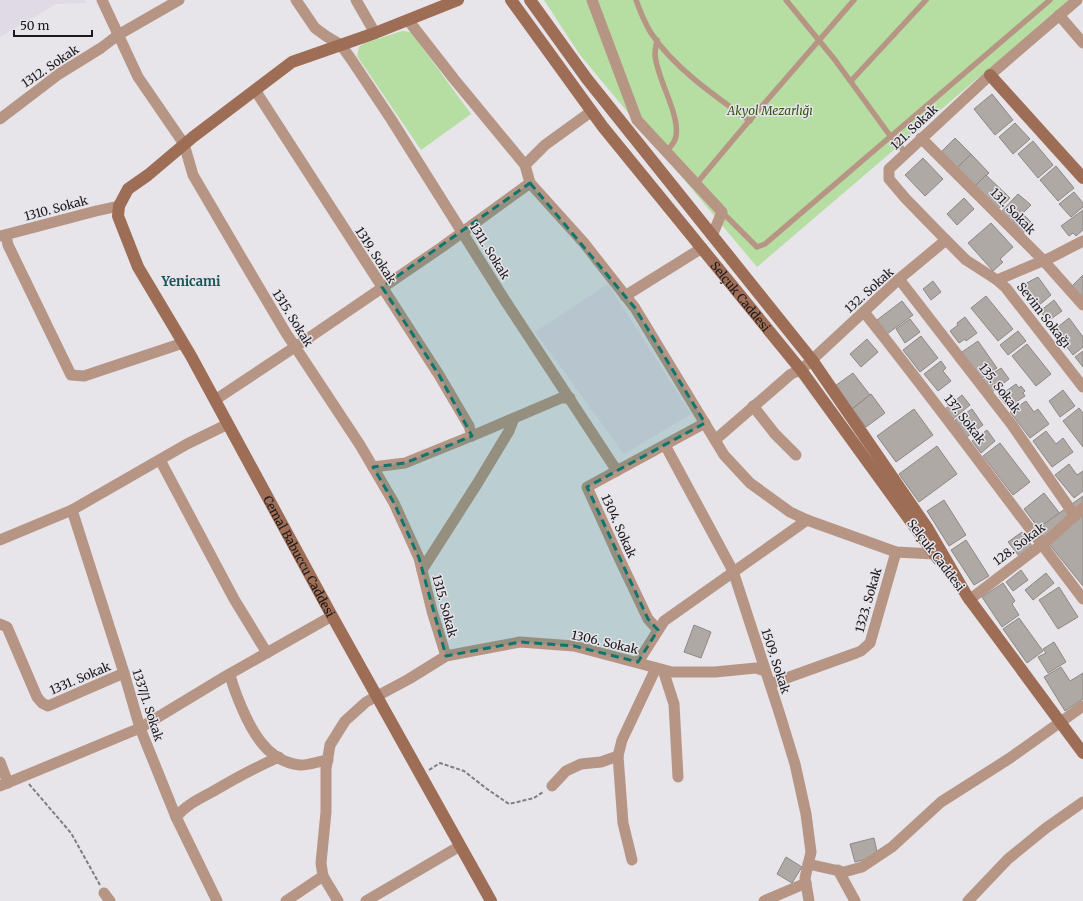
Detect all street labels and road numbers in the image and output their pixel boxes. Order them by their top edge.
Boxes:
street label: 1312. Sokak [19,41,82,91]
street label: 121. Sokak [887,101,941,153]
street label: 131. Sokak [987,185,1039,238]
street label: 1310. Sokak [23,192,90,224]
street label: 1311. Sokak [467,220,513,282]
street label: 1319. Sokak [352,224,400,286]
street label: Selçuk Caddesi [708,258,774,334]
street label: 132. Sokak [842,264,897,316]
street label: Sevim Sokağı [1014,279,1074,351]
street label: 1315. Sokak [270,287,317,350]
street label: 135. Sokak [976,360,1024,416]
street label: 137. Sokak [941,391,989,447]
street label: 1304. Sokak [598,492,640,561]
street label: Cemal Babuccu Caddesi [260,493,339,620]
street label: Selçuk Caddesi [904,516,968,594]
street label: 128. Sokak [990,519,1048,568]
street label: 1323. Sokak [852,566,884,634]
street label: 1315. Sokak [429,573,461,639]
street label: 1306. Sokak [570,627,640,657]
street label: 1509. Sokak [758,627,794,696]
street label: 1331. Sokak [47,658,113,698]
street label: 1337/1. Sokak [129,667,167,743]

